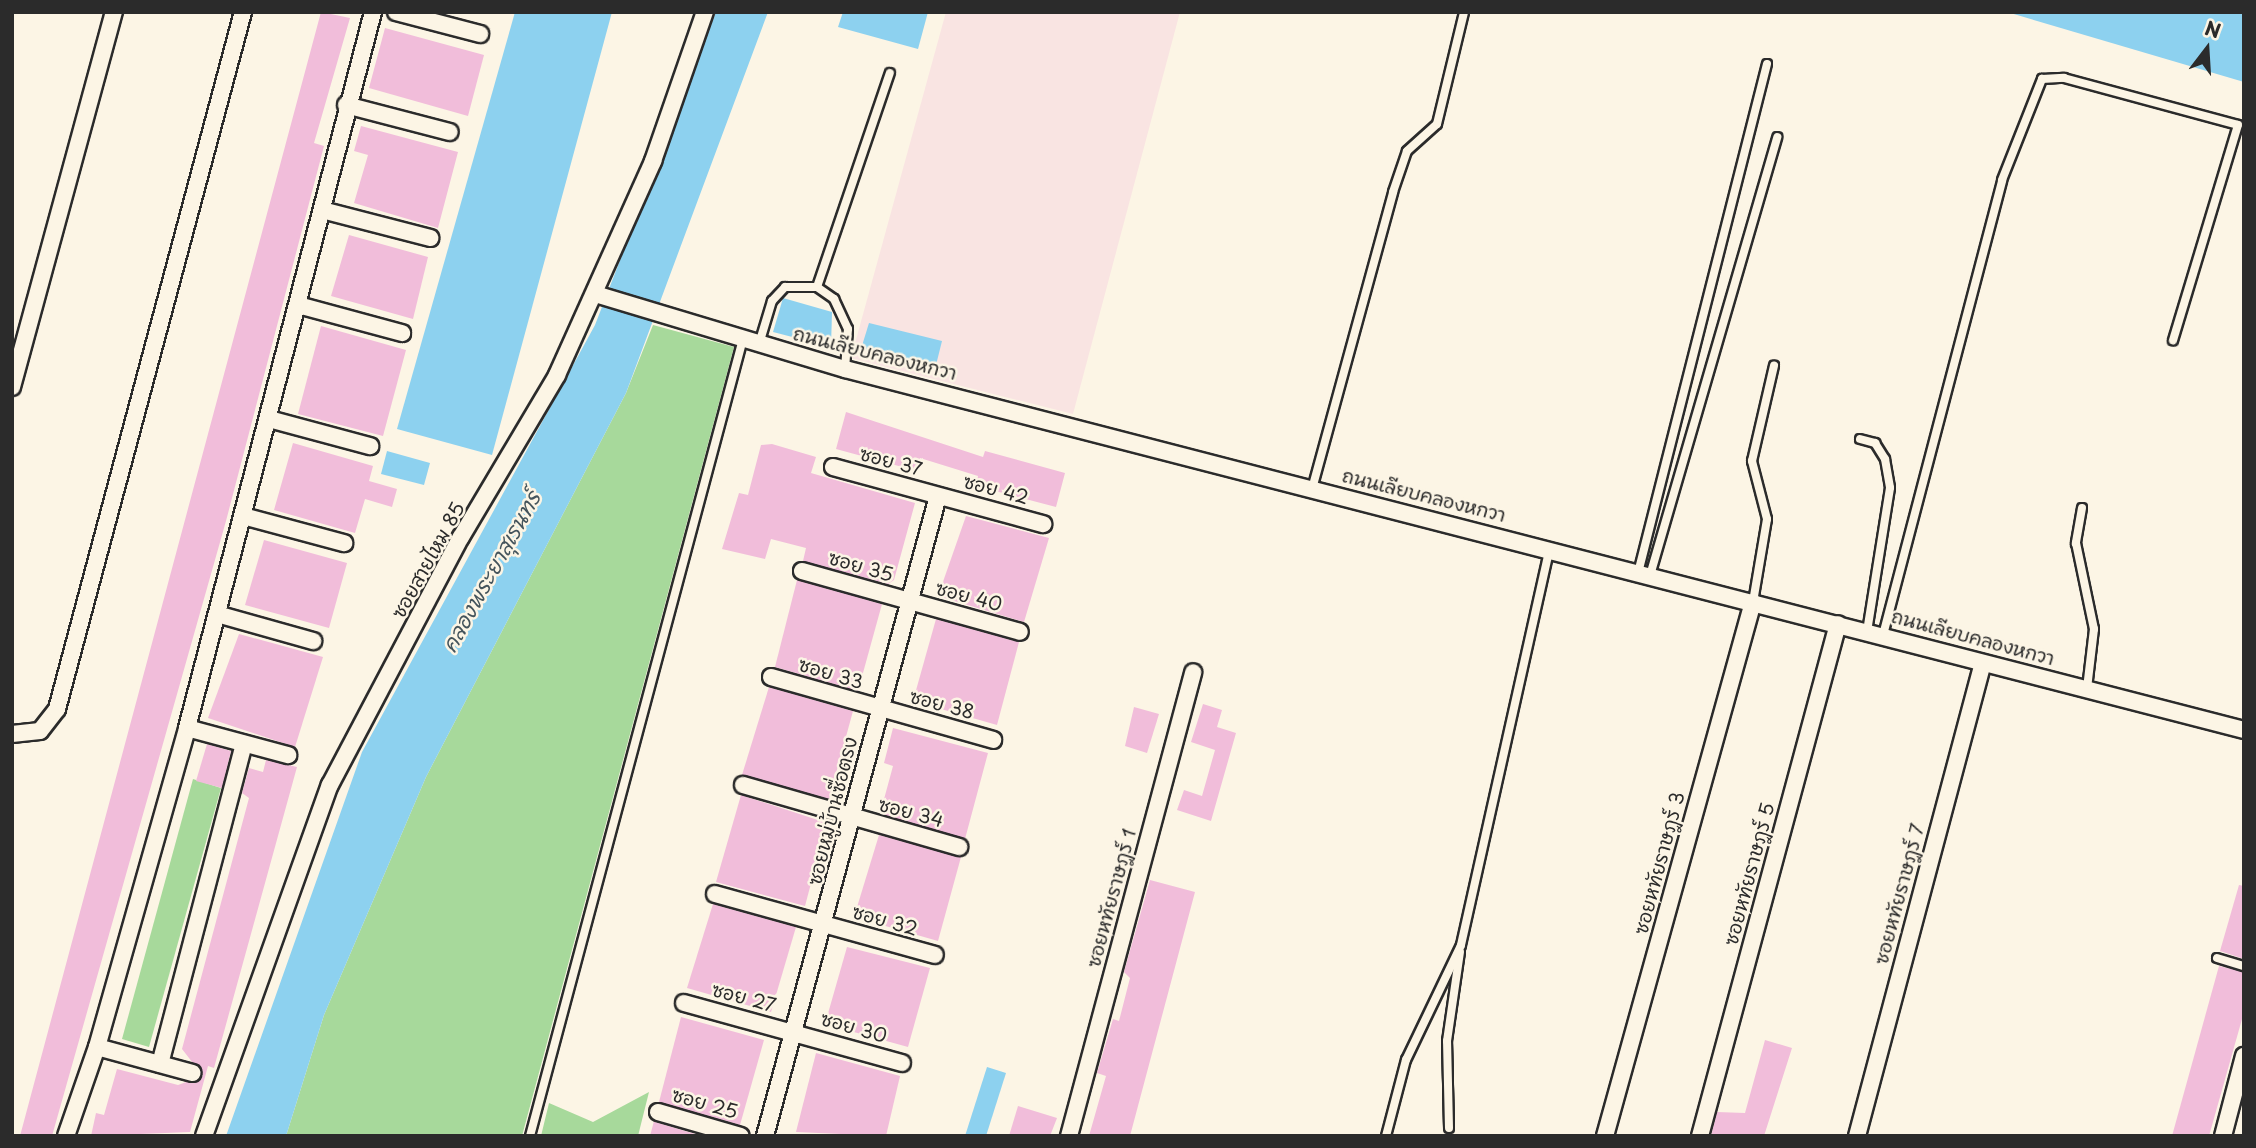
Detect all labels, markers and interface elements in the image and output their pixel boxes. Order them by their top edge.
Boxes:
text: N [2202,13,2224,45]
north arrow [2172,14,2242,84]
street label: ถนนเลียบคลองหกวา [791,322,959,384]
street label: ซอย 37 [857,442,925,480]
street label: ถนนเลียบคลองหกวา [1340,464,1508,526]
street label: ซอย 42 [961,469,1031,509]
water label: คลองพระยาสุเรนทร์ [435,486,545,656]
street label: ซอยสายไหม 85 [387,498,469,622]
street label: ซอย 35 [826,546,896,586]
street label: ซอย 40 [933,576,1005,616]
street label: ถนนเลียบคลองหกวา [1889,604,2057,670]
street label: ซอย 33 [796,652,866,694]
street label: ซอย 38 [907,684,977,724]
street label: ซอยหมู่บ้านซื่อตรง [803,734,861,888]
street label: ซอยหทัยราษฎร์ 3 [1629,789,1689,937]
street label: ซอย 34 [876,792,946,832]
street label: ซอยหทัยราษฎร์ 5 [1719,800,1779,948]
street label: ซอยหทัยราษฎร์ 7 [1869,821,1929,967]
street label: ซอยหทัยราษฎร์ 1 [1082,826,1140,970]
street label: ซอย 32 [850,900,920,940]
street label: ซอย 27 [710,978,778,1016]
street label: ซอย 30 [818,1007,890,1047]
street label: ซอย 25 [670,1083,740,1123]

